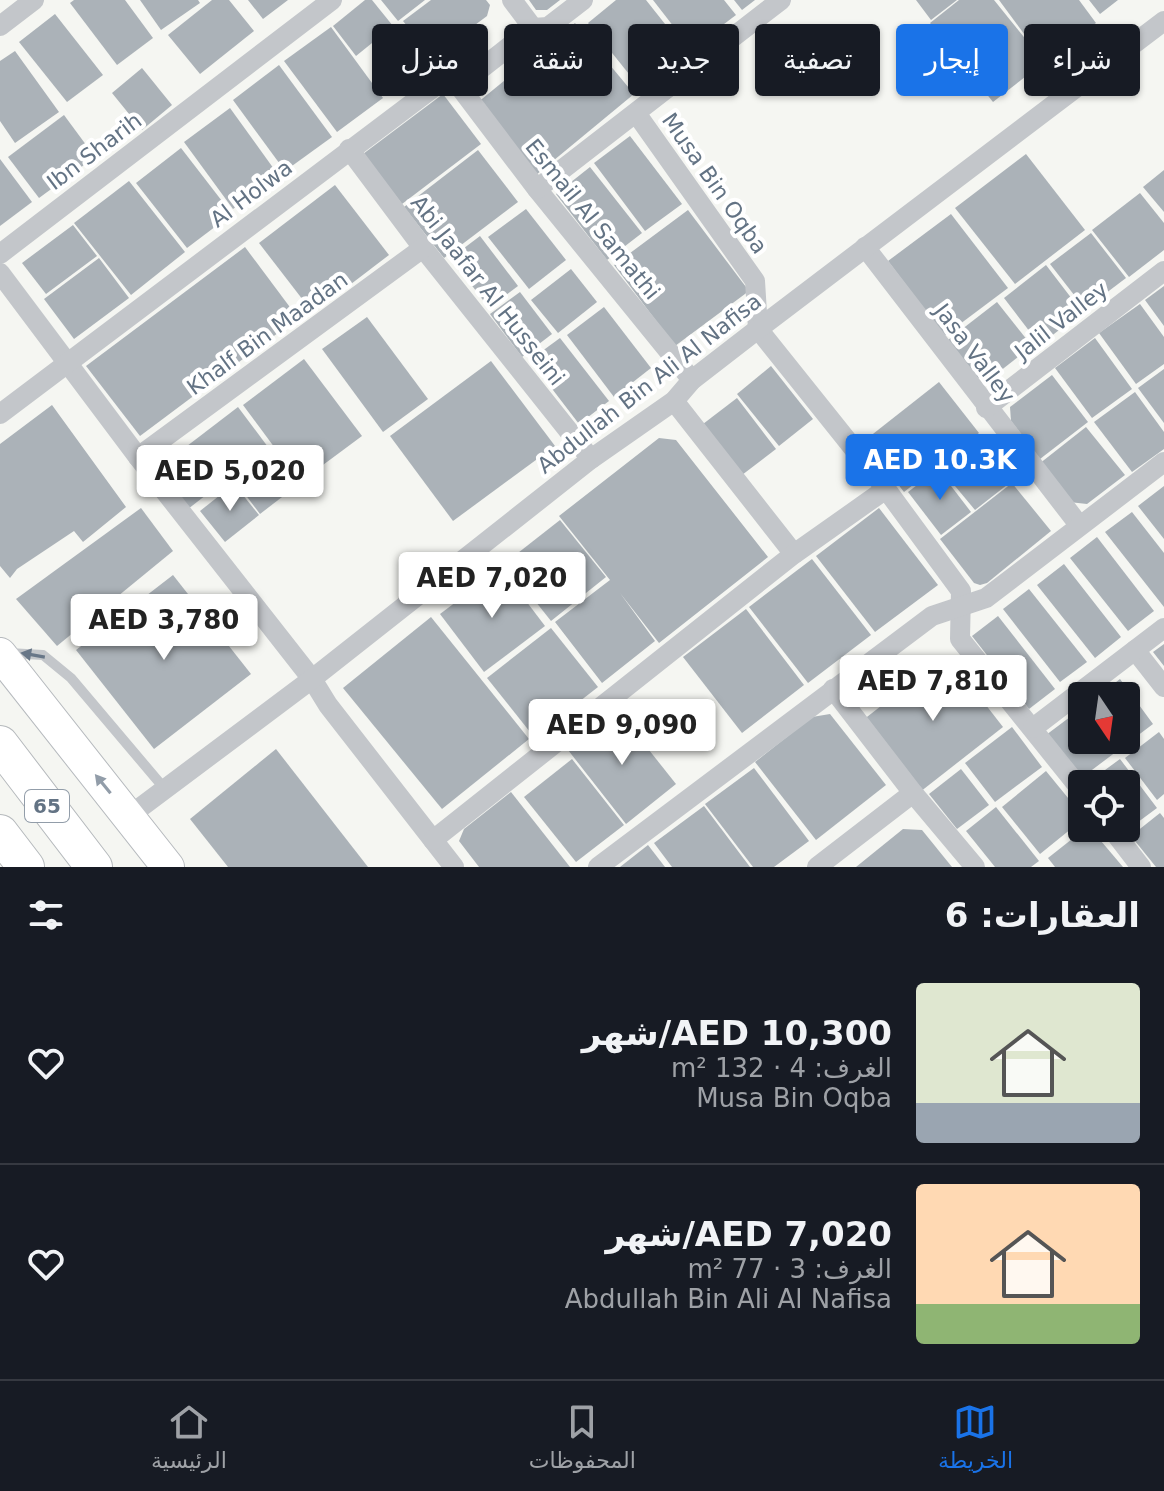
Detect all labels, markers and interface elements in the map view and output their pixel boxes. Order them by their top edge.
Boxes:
chip: منزل [372,24,488,96]
chip: شقة [504,24,612,96]
chip: جديد [628,24,739,96]
chip: تصفية [755,24,880,96]
chip: إيجار [896,24,1008,96]
chip: شراء [1024,24,1140,96]
street label: Ibn Sharih [42,108,147,195]
street label: Musa Bin Oqba [657,108,772,258]
street label: Esmail Al Samathi [520,134,665,304]
street label: Al Holwa [206,155,297,232]
street label: Abi Jaafar Al Husseini [406,190,570,390]
street label: Khalf Bin Maadan [182,267,352,400]
street label: Jalil Valley [1008,276,1113,366]
street label: Abdullah Bin Ali Al Nafisa [533,288,766,478]
street label: Jasa Valley [928,297,1020,408]
pin: AED 10.3K [848,434,1032,502]
pin: AED 5,020 [138,445,322,513]
text: AED 10.3K [864,445,1016,475]
text: AED 5,020 [155,456,305,486]
pin: AED 7,020 [400,552,584,620]
text: AED 7,020 [417,563,567,593]
pin: AED 3,780 [72,594,256,662]
text: AED 3,780 [89,605,239,635]
one-way arrow [20,649,45,661]
pin: AED 7,810 [841,655,1025,723]
text: AED 7,810 [858,666,1008,696]
north arrow [1068,682,1140,754]
map controls [1068,682,1140,842]
pin: AED 9,090 [530,699,714,767]
text: AED 9,090 [547,710,697,740]
button: locate [1068,770,1140,842]
one-way arrow [95,774,112,794]
road number: 65 [25,790,69,822]
icon: filters [24,893,68,937]
text: العقارات: 6 [945,895,1140,935]
text: AED 10,300/شهر [582,1013,892,1053]
icon: home [980,1015,1076,1111]
icon: heart [24,1041,68,1085]
text: الغرف: 4 · 132 m² [671,1053,892,1083]
text: Musa Bin Oqba [696,1083,892,1113]
text: AED 7,020/شهر [605,1214,892,1254]
icon: home [980,1216,1076,1312]
icon: heart [24,1242,68,1286]
text: الغرف: 3 · 77 m² [688,1254,892,1284]
text: Abdullah Bin Ali Al Nafisa [565,1284,892,1314]
tab: الرئيسية [151,1400,227,1473]
tab: المحفوظات [529,1400,636,1473]
tab: الخريطة [938,1400,1013,1473]

